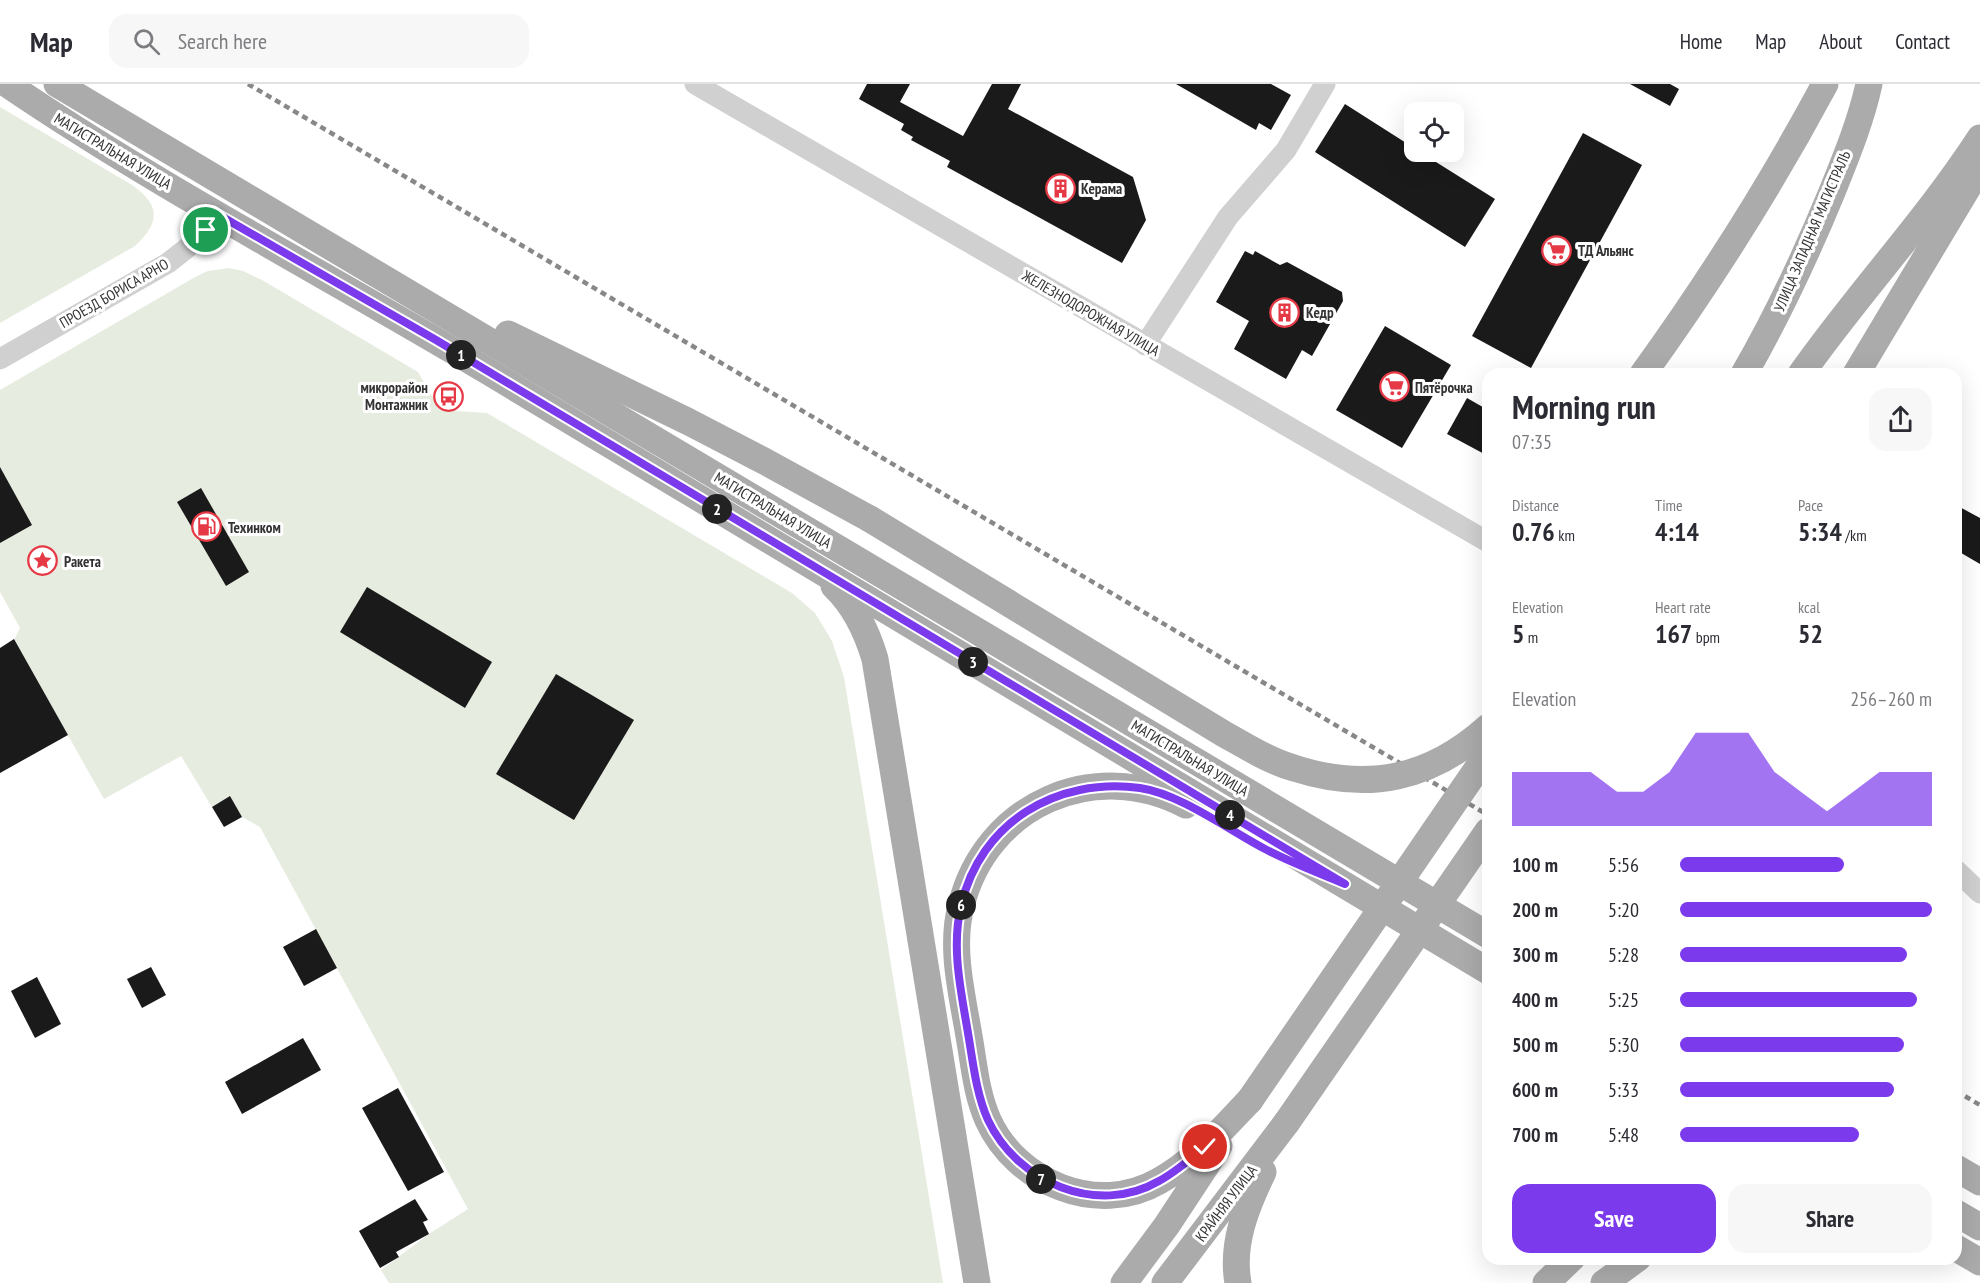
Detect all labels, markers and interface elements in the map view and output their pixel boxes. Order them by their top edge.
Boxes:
search box [109,14,529,68]
text: Map [30,23,73,60]
icon: search [130,25,163,58]
text: Search here [178,27,267,55]
text: Home [1680,28,1722,55]
text: Map [1755,28,1786,55]
text: About [1819,28,1862,55]
text: Contact [1895,28,1950,55]
map controls [1404,102,1464,162]
button: locate [1404,102,1464,162]
street label: МАГИСТРАЛЬНАЯ УЛИЦА [51,109,176,194]
street label: УЛИЦА ЗАПАДНАЯ МАГИСТРАЛЬ [1769,148,1855,314]
building icon: Керама [1044,172,1076,204]
place label: Керама [1081,179,1122,198]
pin [180,204,231,255]
icon: arrive [189,213,222,246]
supermarket icon: ТД Альянс [1541,234,1573,266]
place label: ТД Альянс [1578,241,1635,260]
street label: ПРОЕЗД БОРИСА АРНО [56,254,172,332]
street label: ЖЕЛЕЗНОДОРОЖНАЯ УЛИЦА [1018,265,1164,361]
building icon: Кедр [1269,296,1301,328]
place label: Кедр [1306,303,1334,322]
pin: 1 [446,340,476,370]
text: 1 [457,345,465,365]
supermarket icon: Пятёрочка [1378,371,1410,403]
place label: микрорайон Монтажник [360,378,429,414]
place label: Пятёрочка [1415,378,1473,397]
bus stop icon: микрорайон Монтажник [433,380,465,412]
text: Morning run [1512,385,1656,428]
button: share [1869,388,1932,451]
text: 07:35 [1512,429,1552,455]
street label: МАГИСТРАЛЬНАЯ УЛИЦА [711,468,836,553]
pin: 2 [702,494,732,524]
text: Distance [1512,495,1559,515]
text: Time [1655,495,1683,515]
text: Pace [1798,495,1823,515]
text: 2 [713,499,721,519]
fuel station icon: Техинком [191,511,223,543]
text: 0.76 [1512,515,1555,548]
text: 4:14 [1655,515,1699,548]
text: 5:34 [1798,515,1842,548]
place label: Техинком [228,518,281,537]
text: km [1555,525,1575,545]
text: /km [1842,525,1867,545]
place icon: Ракета [27,545,59,577]
place label: Ракета [64,552,101,571]
text: Elevation [1512,597,1563,617]
text: Heart rate [1655,597,1711,617]
text: kcal [1798,597,1820,617]
text: 5 [1512,617,1524,650]
text: 167 [1655,617,1692,650]
text: 52 [1798,617,1823,650]
text: m [1524,627,1538,647]
text: bpm [1692,627,1720,647]
pin: 3 [958,647,988,677]
text: 3 [969,652,977,672]
text: Elevation [1512,686,1576,712]
text: 256–260 m [1850,686,1932,712]
street label: МАГИСТРАЛЬНАЯ УЛИЦА [1128,716,1253,801]
pin: 4 [1215,800,1245,830]
text: 4 [1226,805,1234,825]
text: 100 m [1512,852,1558,878]
text: 5:56 [1608,852,1639,878]
pin: 6 [946,890,976,920]
text: 6 [957,895,965,915]
text: 200 m [1512,897,1558,923]
text: 5:20 [1608,897,1639,923]
text: 300 m [1512,942,1558,968]
text: 5:28 [1608,942,1639,968]
text: 400 m [1512,987,1558,1013]
text: 5:25 [1608,987,1639,1013]
text: 500 m [1512,1032,1558,1058]
text: 5:30 [1608,1032,1639,1058]
text: 600 m [1512,1077,1558,1103]
text: 5:33 [1608,1077,1639,1103]
pin [1179,1121,1230,1172]
text: 700 m [1512,1122,1558,1148]
text: 5:48 [1608,1122,1639,1148]
icon: check [1188,1130,1221,1163]
street label: КРАЙНЯЯ УЛИЦА [1191,1160,1262,1245]
pin: 7 [1026,1164,1056,1194]
text: 7 [1037,1169,1045,1189]
button: Save [1512,1184,1716,1253]
button: Share [1728,1184,1932,1253]

